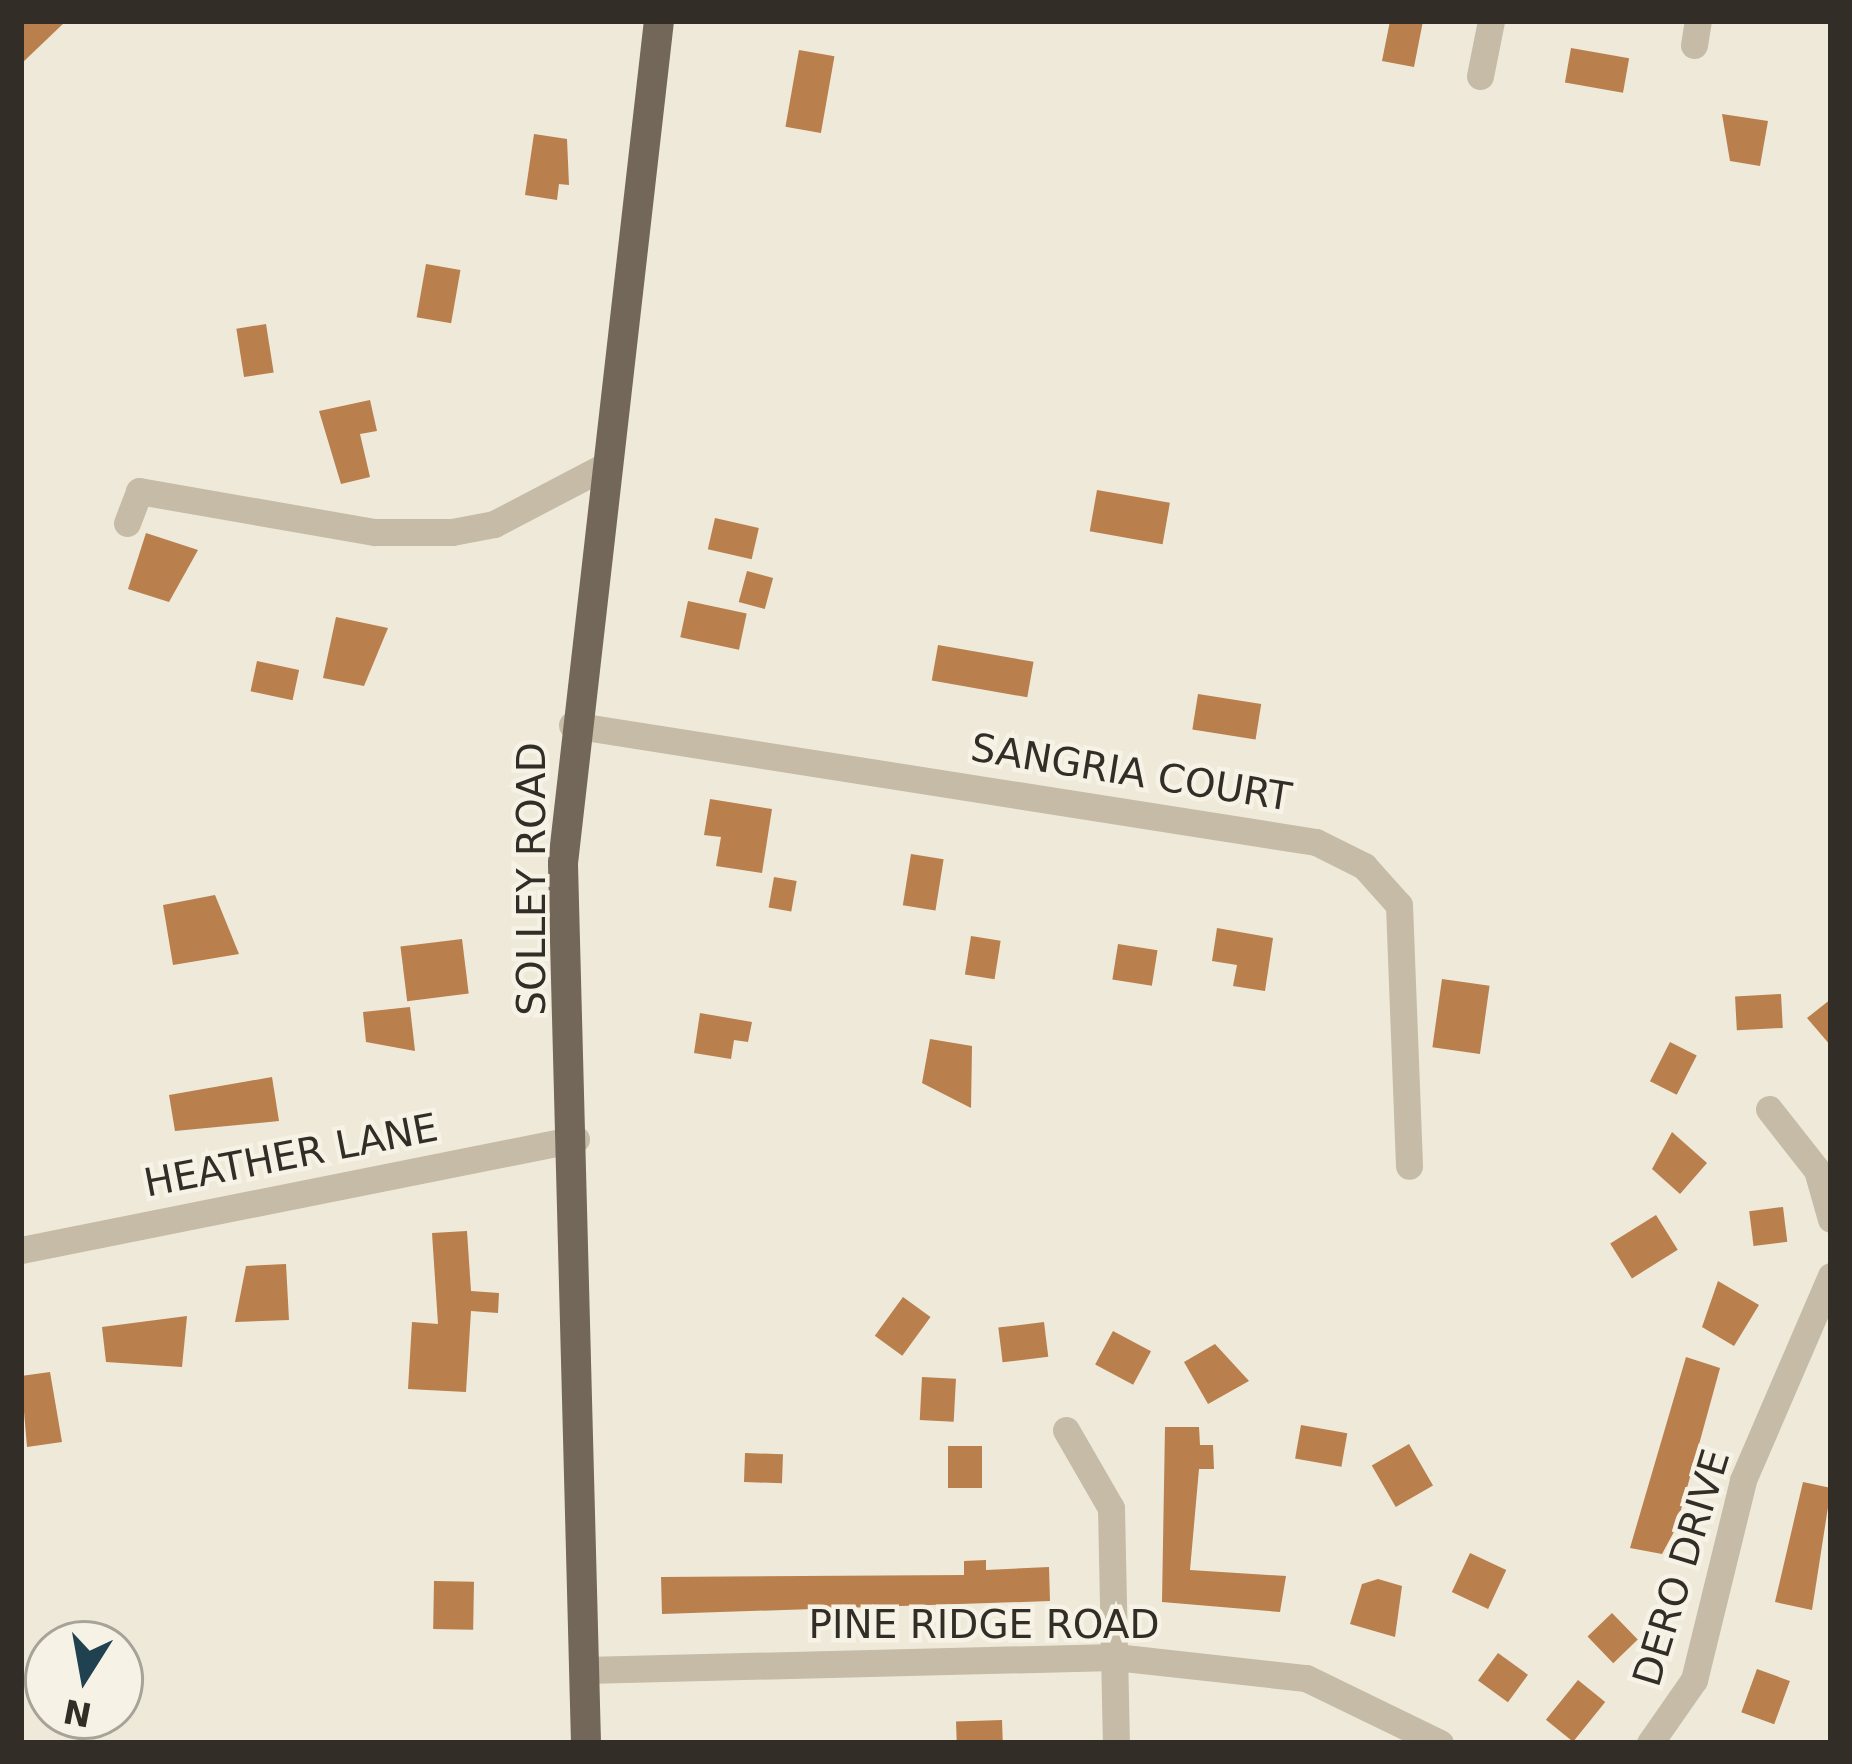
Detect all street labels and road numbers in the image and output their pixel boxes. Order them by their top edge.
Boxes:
street label: SANGRIA COURT [967,725,1295,821]
street label: SOLLEY ROAD [509,742,555,1016]
street label: HEATHER LANE [140,1105,442,1207]
street label: DERO DRIVE [1624,1444,1740,1692]
street label: PINE RIDGE ROAD [809,1602,1159,1648]

